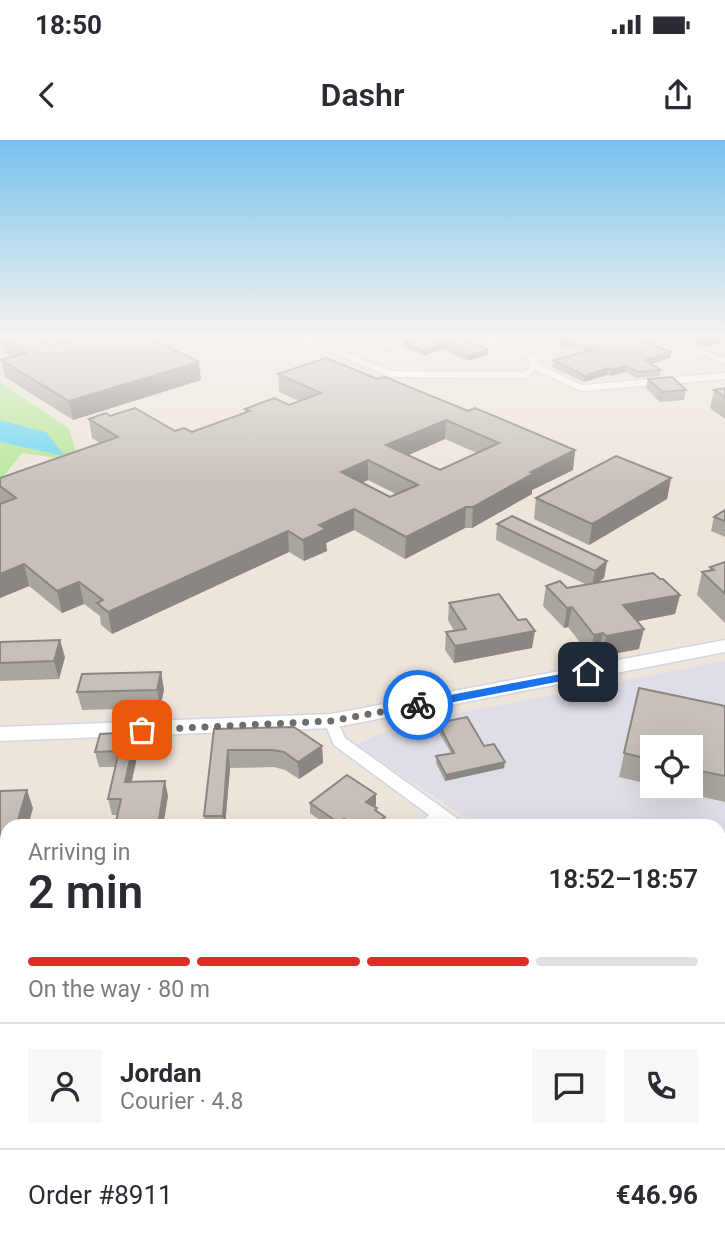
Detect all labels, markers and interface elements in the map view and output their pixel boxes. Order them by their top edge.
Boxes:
text: 18:50 [35,10,102,40]
icon: back [28,76,66,114]
text: Dashr [321,76,404,114]
icon: share [659,76,697,114]
pin [558,642,618,702]
icon: home [569,653,607,691]
courier [383,670,453,740]
icon: bike [399,686,437,724]
pin [112,700,172,760]
icon: bag [123,711,161,749]
map controls [640,735,703,798]
button: locate [640,735,703,798]
text: Arriving in [28,839,131,866]
text: 18:52–18:57 [548,864,698,894]
text: 2 min [28,865,143,919]
text: On the way · 80 m [28,976,210,1003]
button: person [28,1049,102,1123]
button: chat [532,1049,606,1123]
button: phone [624,1049,698,1123]
text: Jordan [120,1058,202,1088]
text: Courier · 4.8 [120,1088,243,1115]
text: Order #8911 [28,1180,173,1210]
text: €46.96 [616,1180,698,1210]

